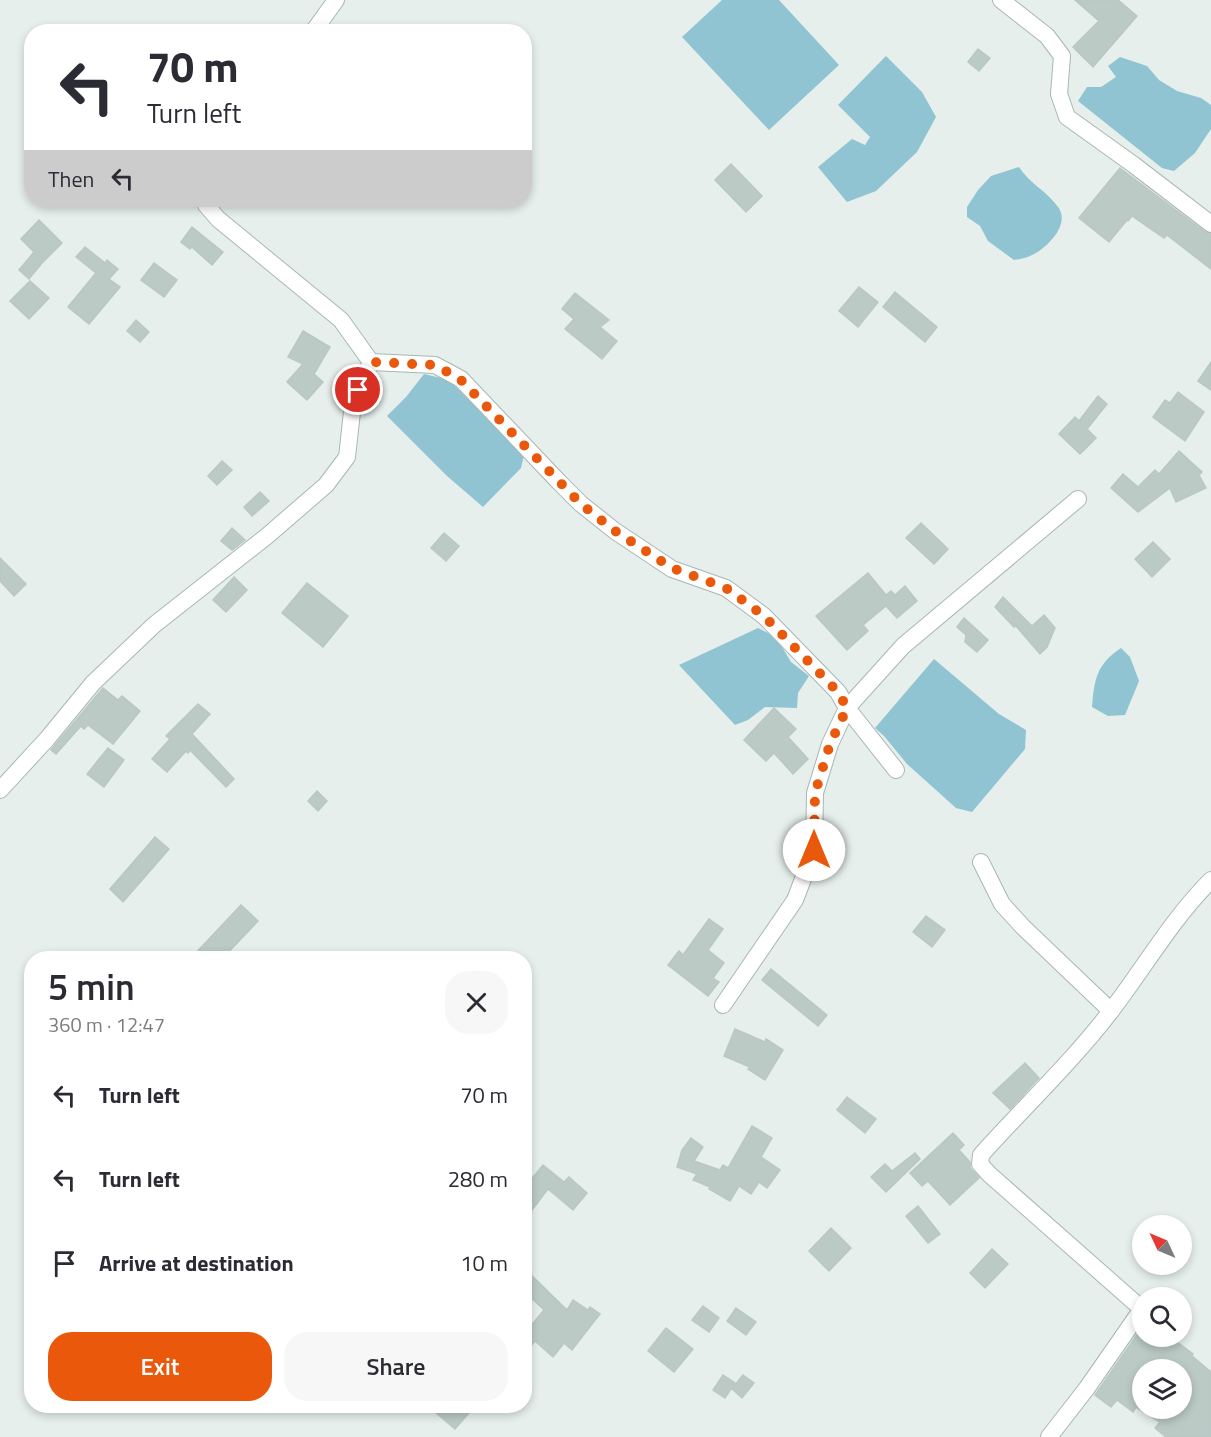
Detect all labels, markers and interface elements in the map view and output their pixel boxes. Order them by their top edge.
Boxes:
text: 70 m [147,34,239,98]
icon: left [48,48,126,126]
text: Turn left [147,92,241,133]
text: Then [48,162,94,196]
icon: left [106,162,139,195]
pin [332,364,383,415]
icon: arrive [341,373,374,406]
position arrow [782,818,846,882]
text: 5 min [48,959,135,1014]
button: close [445,971,508,1034]
text: 360 m · 12:47 [48,1009,165,1040]
text: Turn left [99,1078,180,1112]
text: 70 m [460,1078,508,1112]
icon: left [48,1079,81,1112]
text: Turn left [99,1162,180,1196]
text: 280 m [448,1162,508,1196]
icon: left [48,1163,81,1196]
north arrow [1132,1215,1192,1275]
map controls [1132,1215,1192,1419]
text: Arrive at destination [99,1246,294,1280]
text: 10 m [460,1246,508,1280]
icon: arrive [48,1247,81,1280]
button: search [1132,1287,1192,1347]
button: Exit [48,1332,272,1401]
button: Share [284,1332,508,1401]
button: layers [1132,1359,1192,1419]

